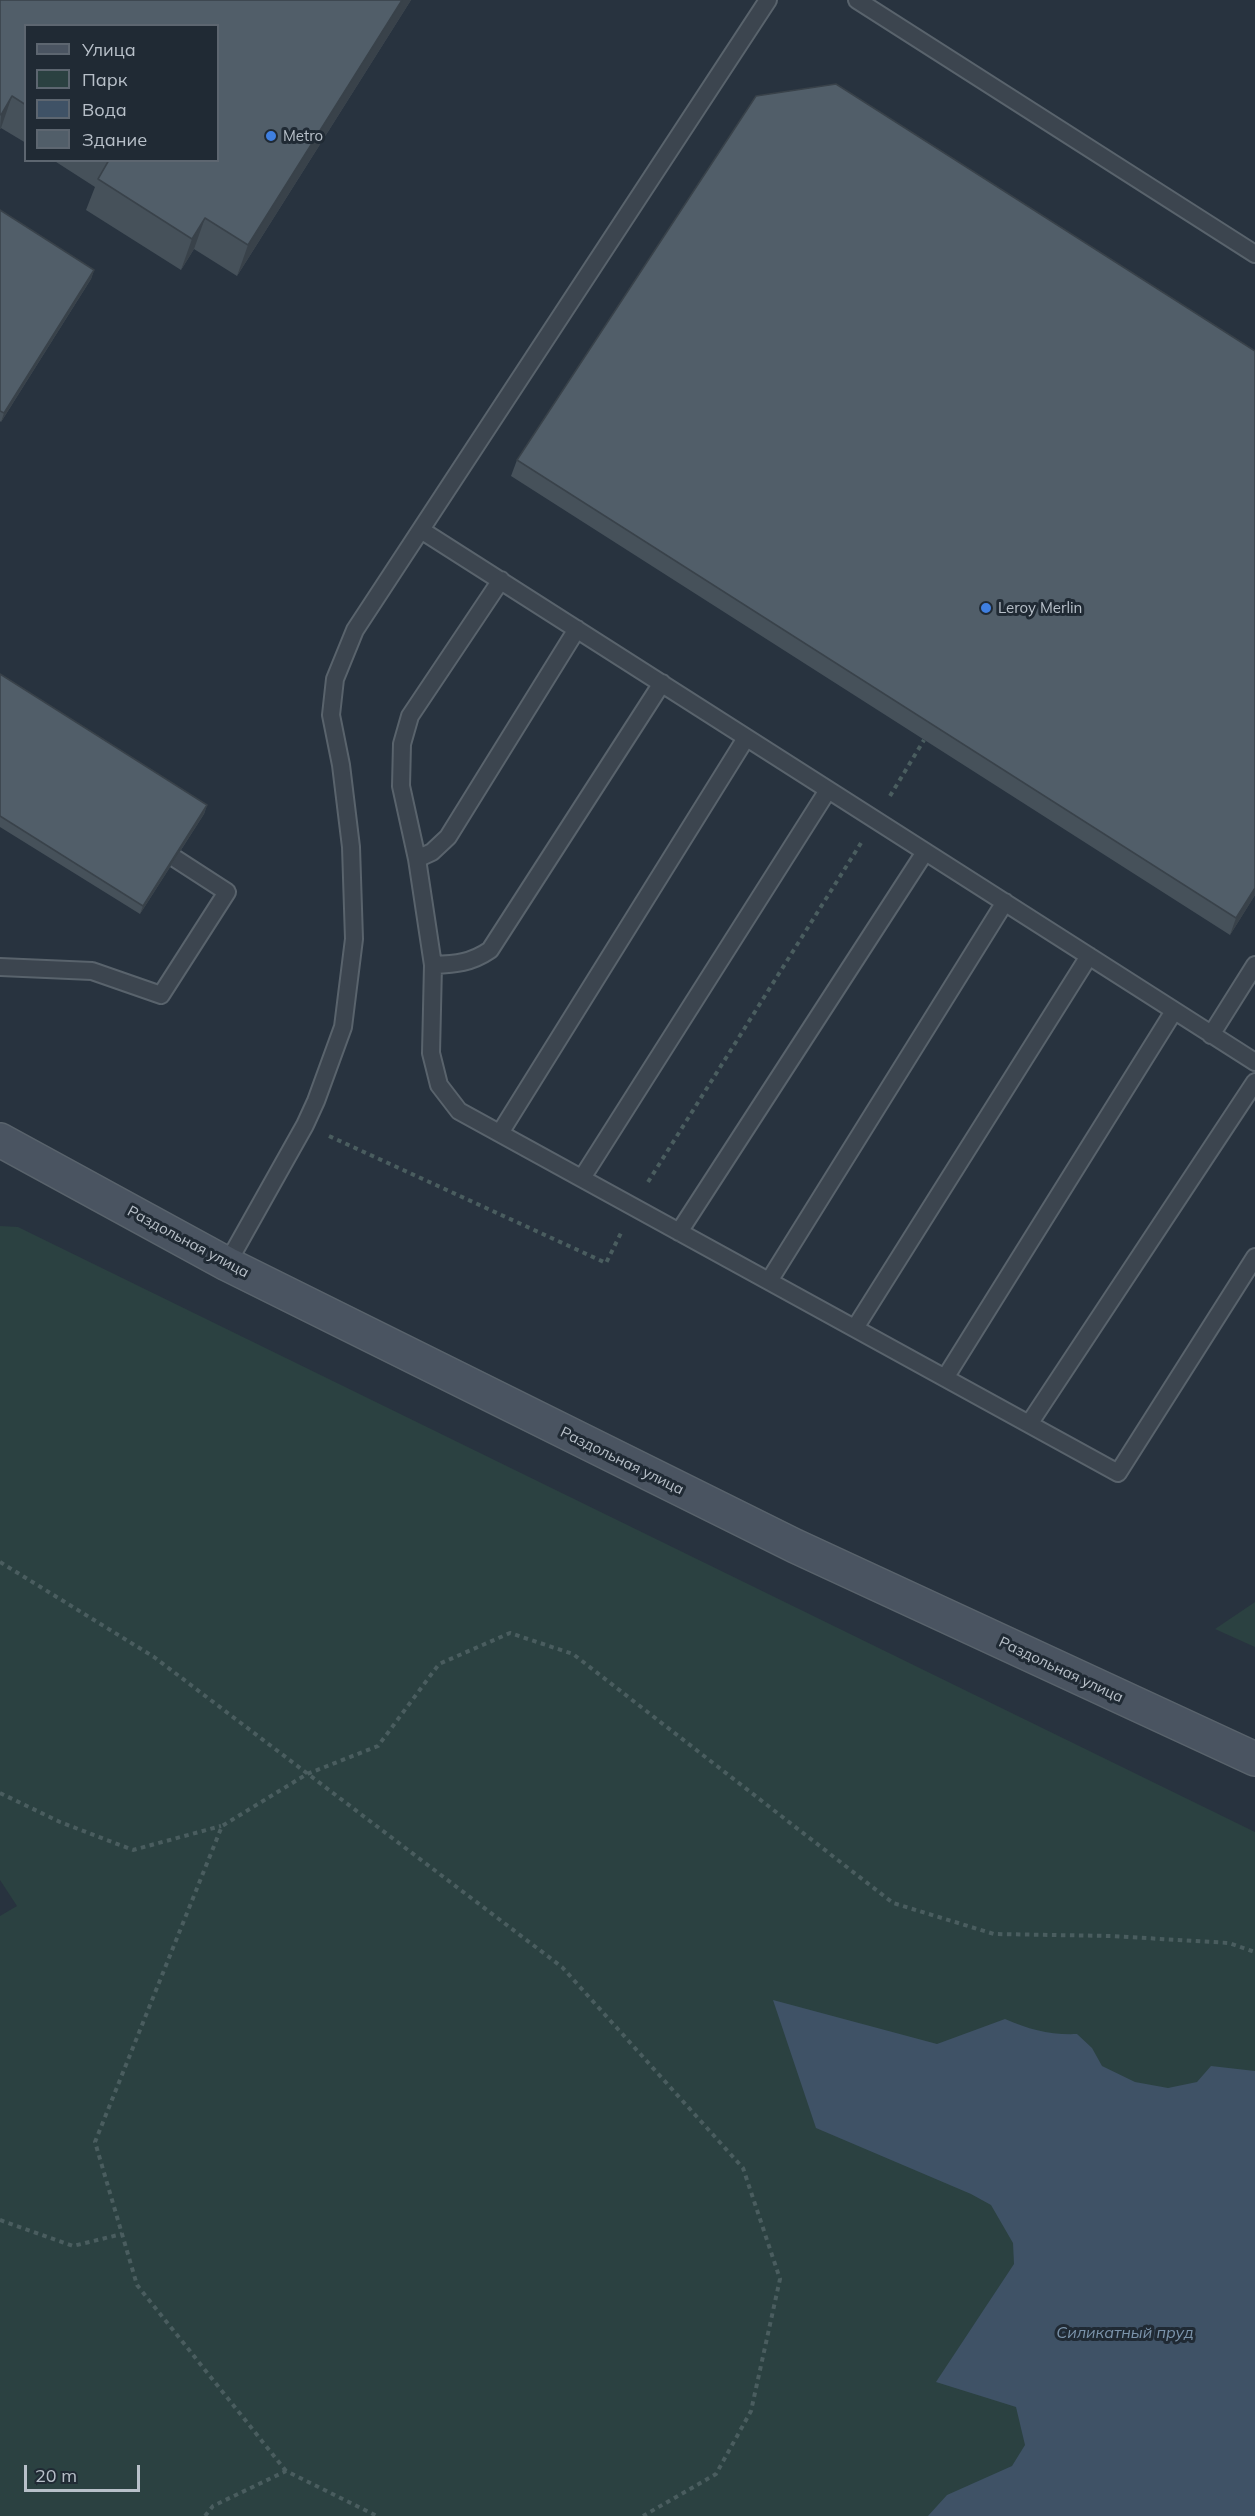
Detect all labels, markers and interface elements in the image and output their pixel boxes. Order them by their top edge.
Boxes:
legend [24,24,219,162]
text: Улица [82,38,136,61]
text: Парк [82,68,127,91]
text: Вода [82,98,127,121]
place label: Metro [283,127,323,145]
text: Здание [82,128,147,151]
marker: Metro [264,129,278,143]
place label: Leroy Merlin [998,599,1082,617]
marker: Leroy Merlin [979,601,993,615]
street label: Раздольная улица [124,1202,252,1282]
street label: Раздольная улица [557,1423,687,1499]
street label: Раздольная улица [996,1633,1126,1707]
water label: Силикатный пруд [1056,2323,1194,2343]
scale bar [27,2453,142,2491]
text: 20 m [35,2464,77,2487]

